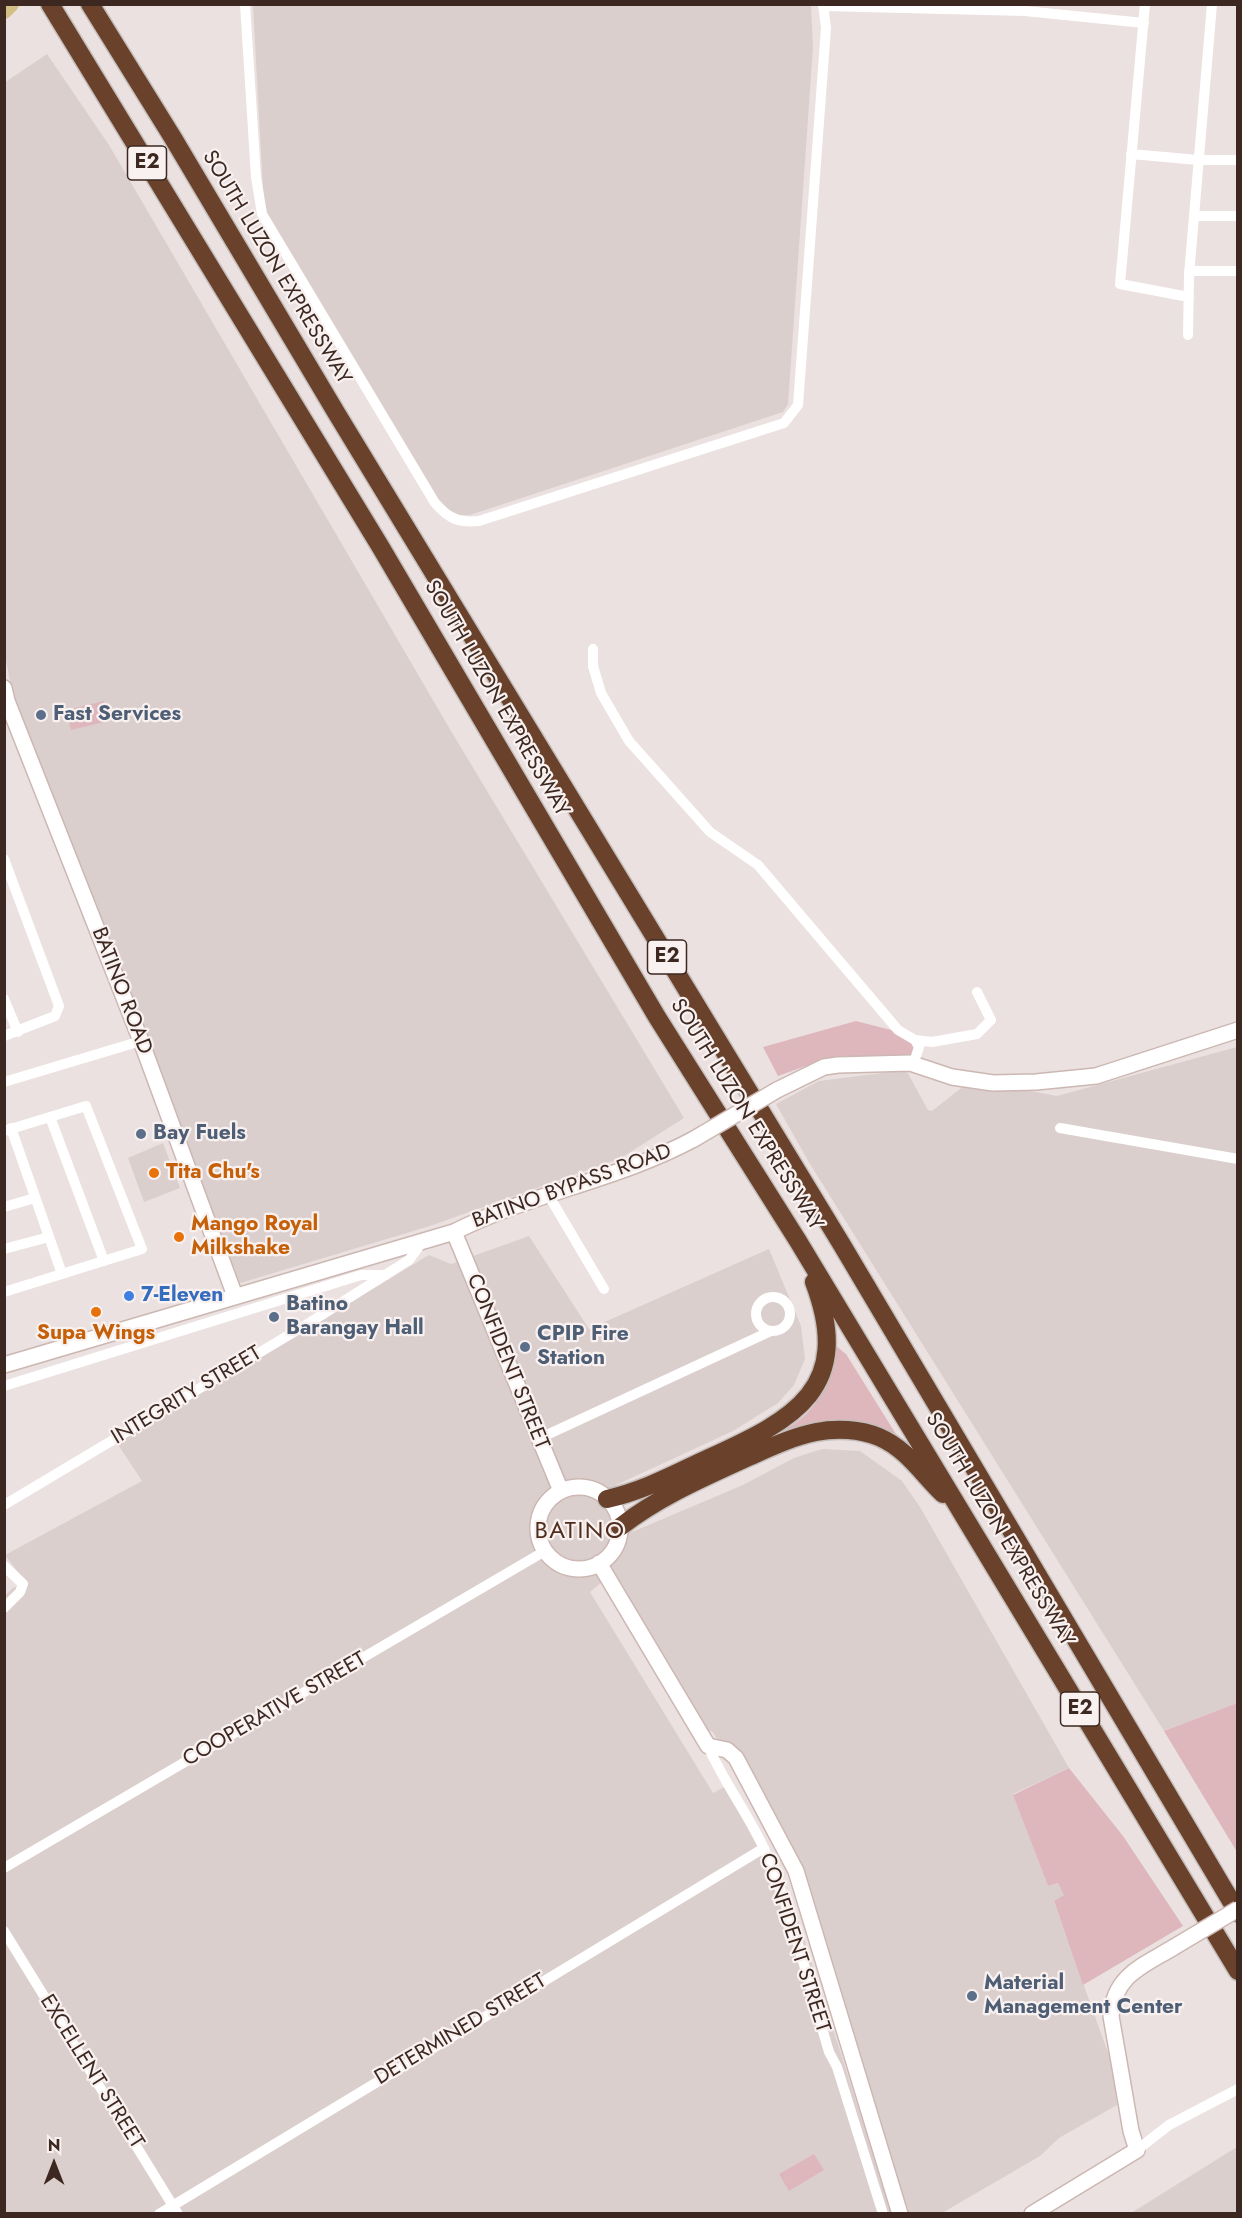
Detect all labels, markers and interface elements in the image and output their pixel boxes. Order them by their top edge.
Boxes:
road number: E2 [128,146,166,180]
street label: SOUTH LUZON EXPRESSWAY [196,146,356,390]
street label: SOUTH LUZON EXPRESSWAY [418,576,574,822]
place label: Fast Services [53,702,181,728]
marker: Fast Services [34,708,48,722]
street label: BATINO ROAD [85,924,157,1058]
road number: E2 [648,940,686,974]
street label: SOUTH LUZON EXPRESSWAY [664,995,828,1235]
place label: Bay Fuels [153,1121,246,1147]
marker: Bay Fuels [134,1127,148,1141]
street label: BATINO BYPASS ROAD [469,1139,675,1235]
place label: Tita Chu's [166,1160,260,1186]
marker: Tita Chu's [147,1166,161,1180]
place label: Mango Royal Milkshake [191,1212,318,1262]
marker: Mango Royal Milkshake [172,1230,186,1244]
street label: CONFIDENT STREET [460,1271,554,1453]
place label: 7-Eleven [141,1283,223,1309]
marker: 7-Eleven [122,1289,136,1303]
place label: Batino Barangay Hall [286,1292,424,1342]
marker: Supa Wings [89,1305,103,1319]
marker: Batino Barangay Hall [267,1310,281,1324]
place label: Supa Wings [37,1321,155,1347]
place label: CPIP Fire Station [537,1322,629,1372]
marker: CPIP Fire Station [518,1340,532,1354]
street label: INTEGRITY STREET [108,1341,266,1451]
street label: SOUTH LUZON EXPRESSWAY [919,1408,1079,1652]
district label: BATINO [535,1518,625,1546]
street label: COOPERATIVE STREET [179,1647,371,1773]
road number: E2 [1060,1692,1100,1726]
street label: CONFIDENT STREET [753,1850,835,2036]
street label: DETERMINED STREET [371,1969,551,2091]
place label: Material Management Center [984,1971,1183,2021]
marker: Material Management Center [965,1989,979,2003]
street label: EXCELLENT STREET [33,1990,149,2154]
north arrow [24,2134,84,2194]

